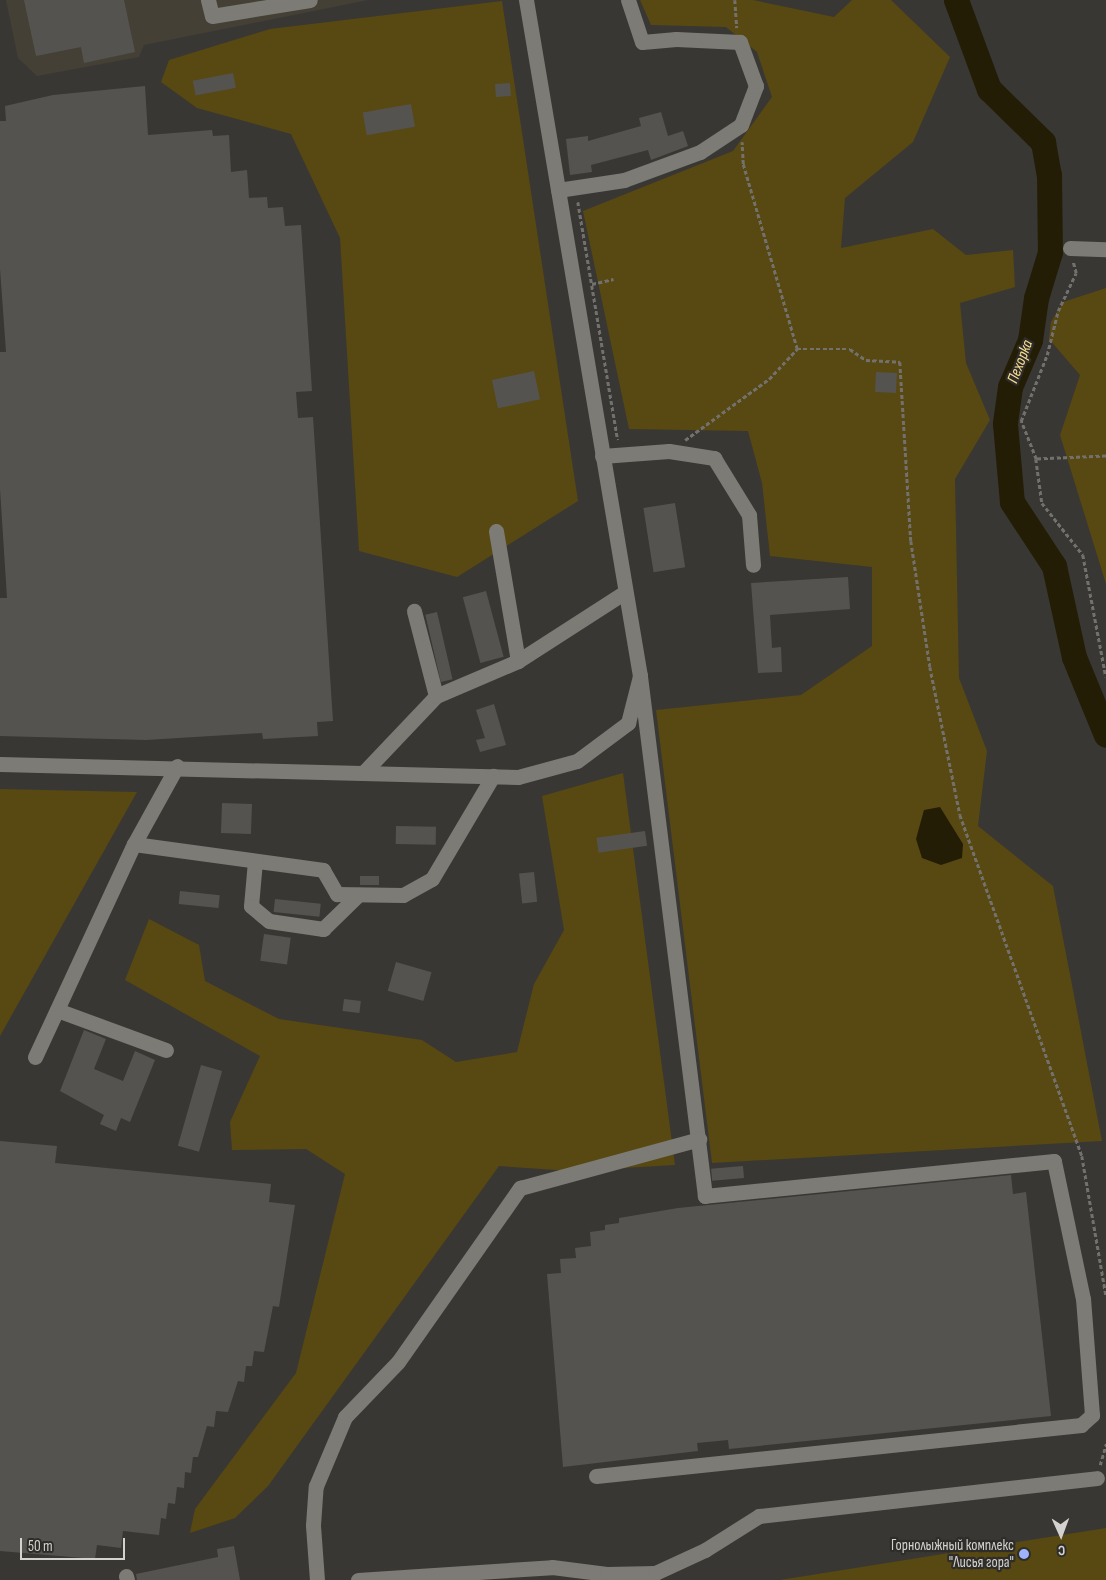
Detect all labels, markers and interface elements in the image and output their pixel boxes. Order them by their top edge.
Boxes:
water label: Пехорка [1004,338,1038,386]
north arrow [1036,1510,1086,1560]
scale bar [22,1528,128,1560]
place label: Горнолыжный комплекс "Лисья гора" [891,1536,1014,1571]
text: 50 m [28,1537,53,1556]
text: С [1058,1542,1065,1559]
marker: Горнолыжный комплекс "Лисья гора" [1018,1548,1030,1560]

